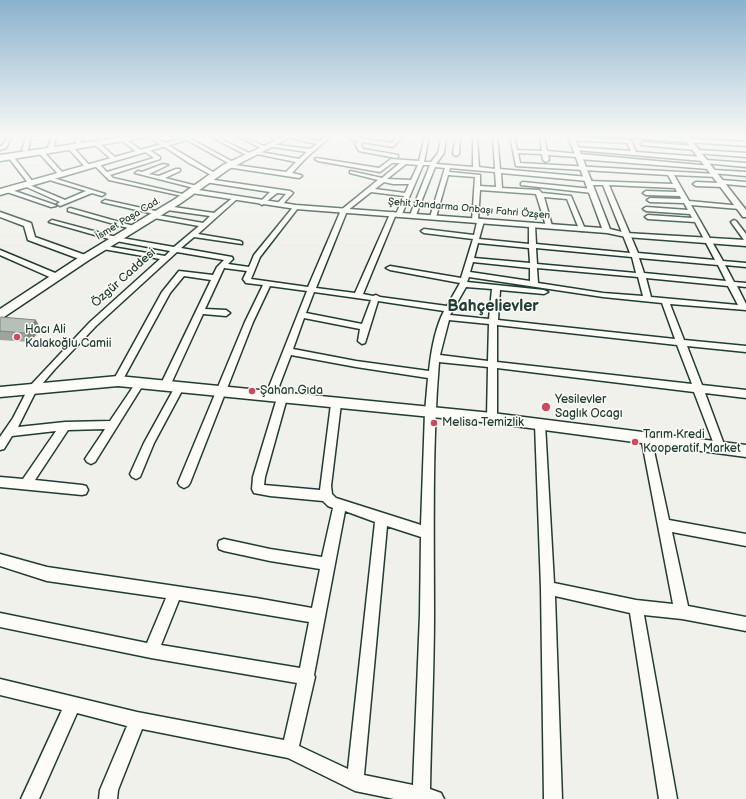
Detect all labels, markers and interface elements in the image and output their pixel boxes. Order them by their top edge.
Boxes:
street label: İsmet Paşa Cad. [94,195,162,243]
street label: Şehit Jandarma Onbaşı Fahri Özşen [387,196,551,222]
street label: Özgür Caddesi [89,245,159,311]
district label: Bahçelievler [447,297,539,317]
place label: Hacı Ali Kalakoğlu Camii [25,323,112,351]
marker: Hacı Ali Kalakoğlu Camii [12,332,22,342]
place label: Şahan Gıda [260,384,323,398]
marker: Şahan Gıda [247,386,257,396]
place label: Yesilevler Saglık Ocagı [555,393,623,421]
marker: Yesilevler Saglık Ocagı [540,401,552,413]
place label: Melisa Temizlik [442,416,524,430]
marker: Melisa Temizlik [429,418,439,428]
place label: Tarım Kredi Kooperatif Market [643,428,741,456]
marker: Tarım Kredi Kooperatif Market [630,437,640,447]

